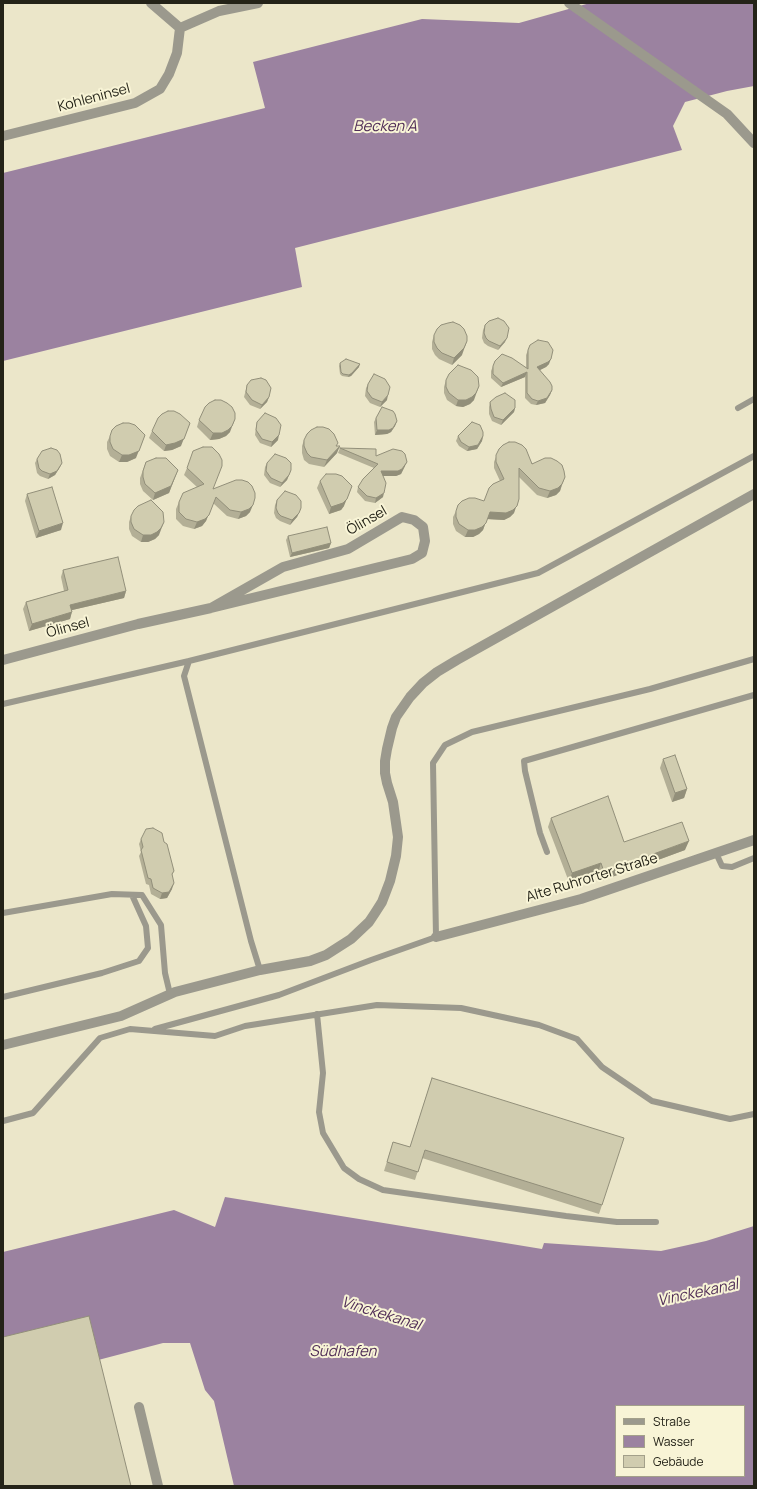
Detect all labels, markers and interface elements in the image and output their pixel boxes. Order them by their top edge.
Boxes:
street label: Kohleninsel [56,80,132,116]
water label: Becken A [353,118,417,136]
street label: Ölinsel [344,503,390,539]
street label: Ölinsel [45,614,91,642]
street label: Alte Ruhrorter Straße [524,850,660,906]
water label: Vinckekanal [656,1276,740,1310]
water label: Vinckekanal [339,1293,423,1335]
water label: Südhafen [310,1343,376,1361]
legend [615,1405,745,1477]
text: Straße [653,1413,690,1430]
text: Wasser [653,1433,694,1450]
text: Gebäude [653,1453,704,1470]

